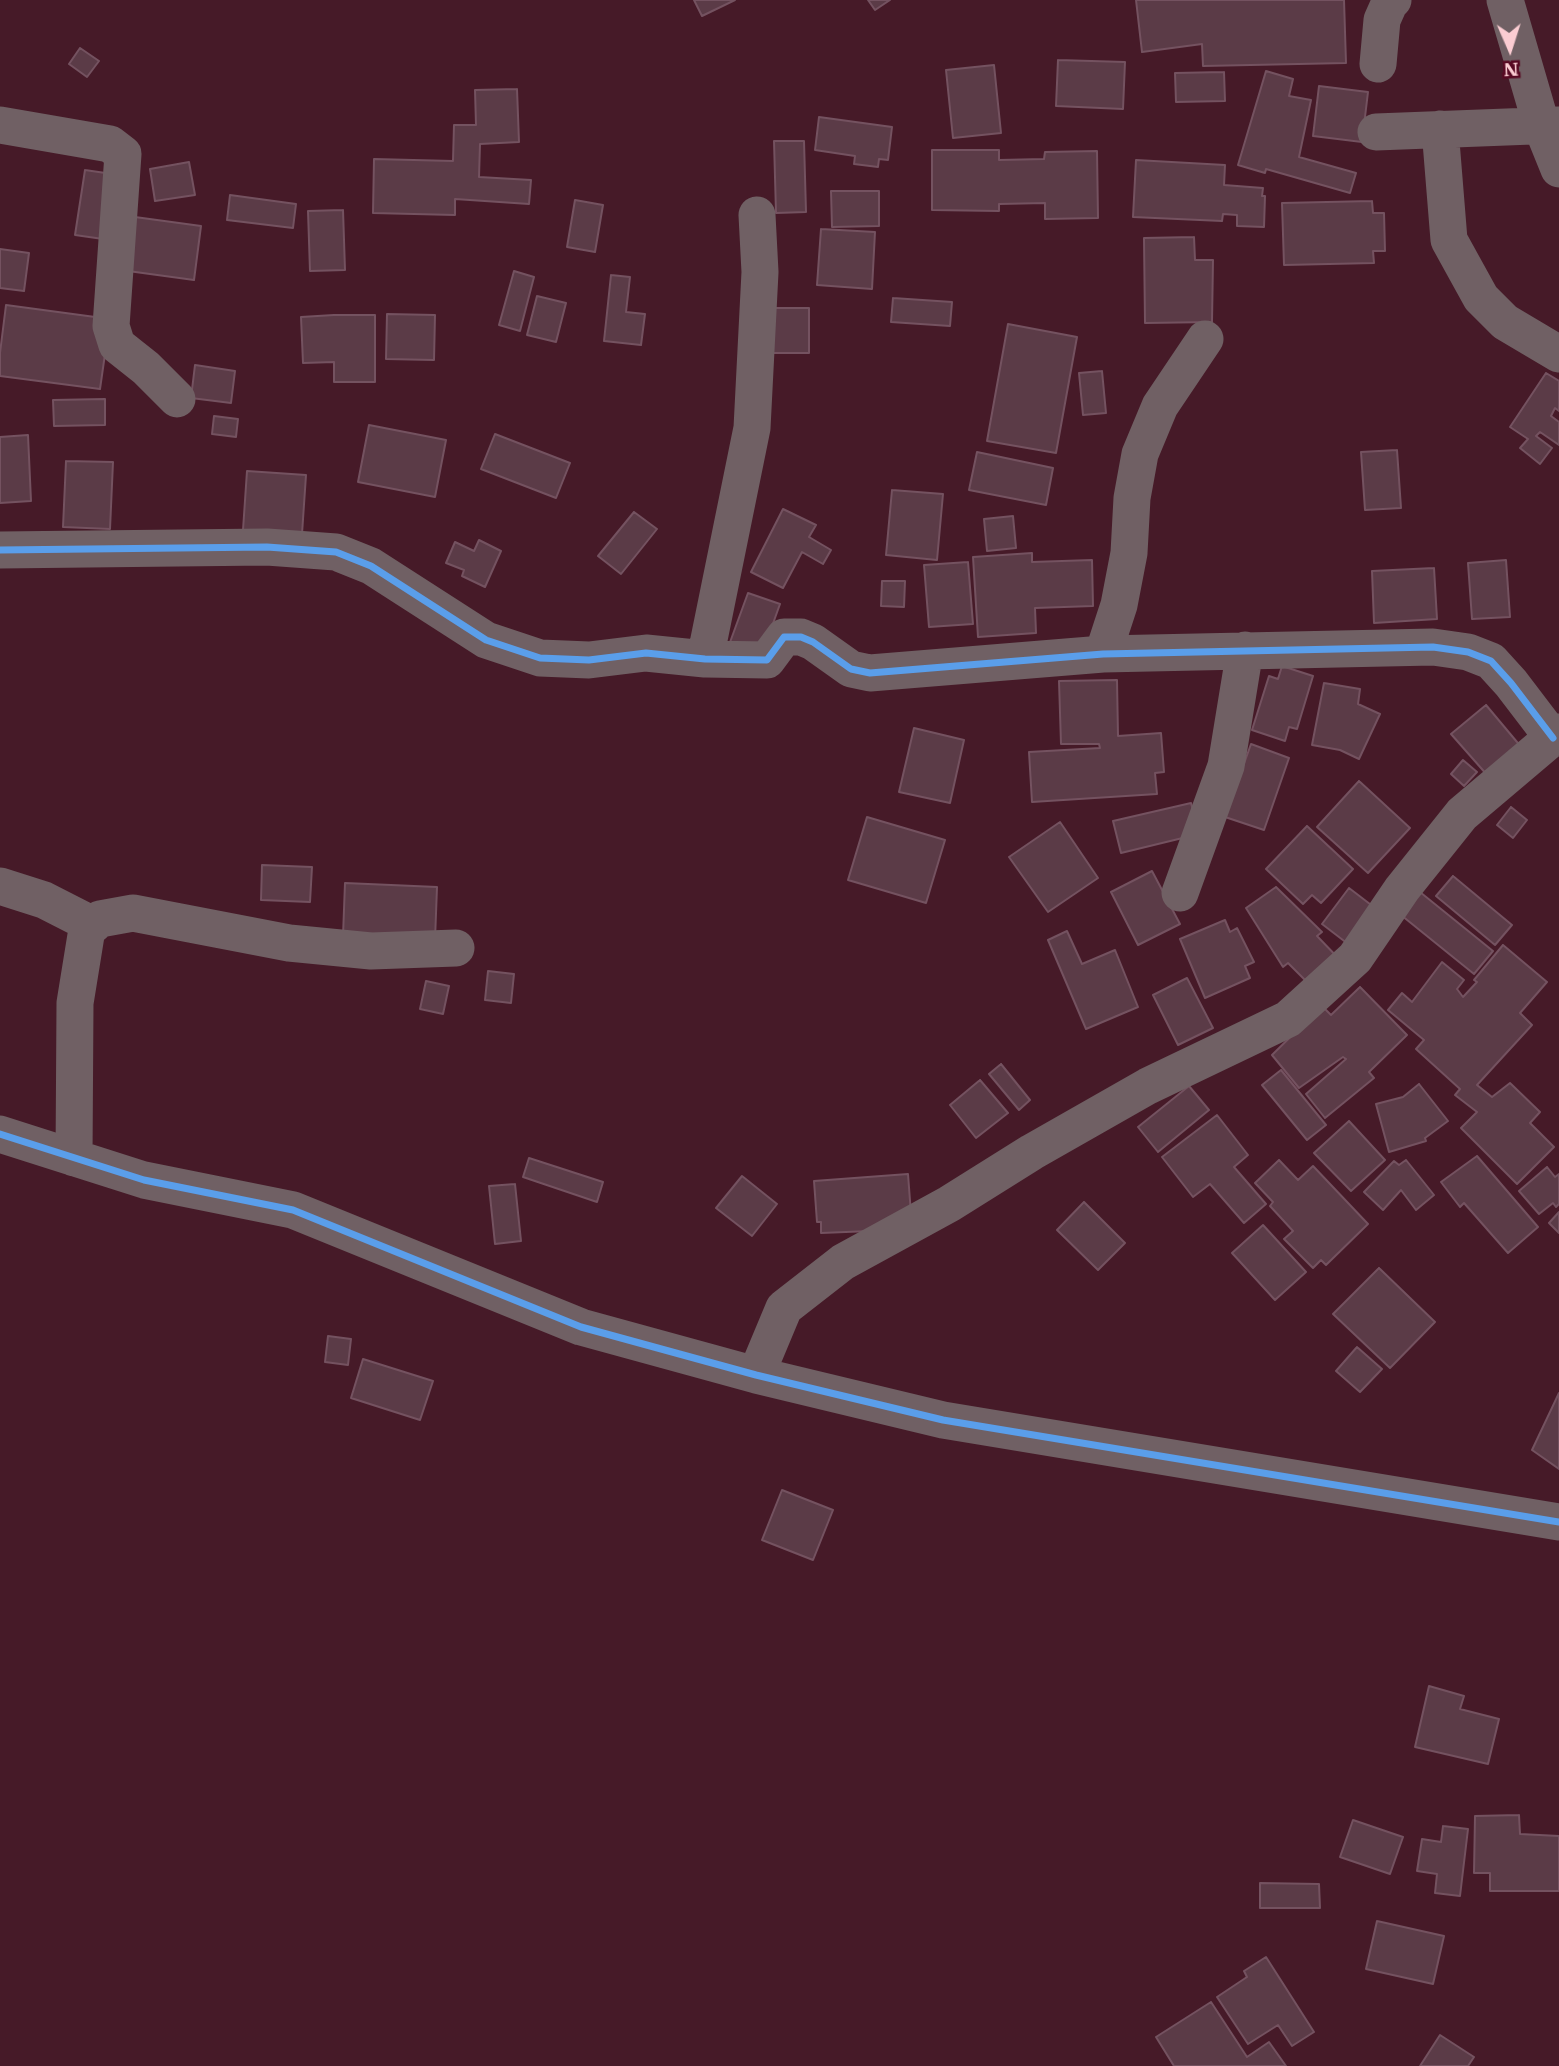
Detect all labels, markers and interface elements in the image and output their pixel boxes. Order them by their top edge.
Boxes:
north arrow [1475,14,1545,84]
text: N [1503,58,1519,82]

